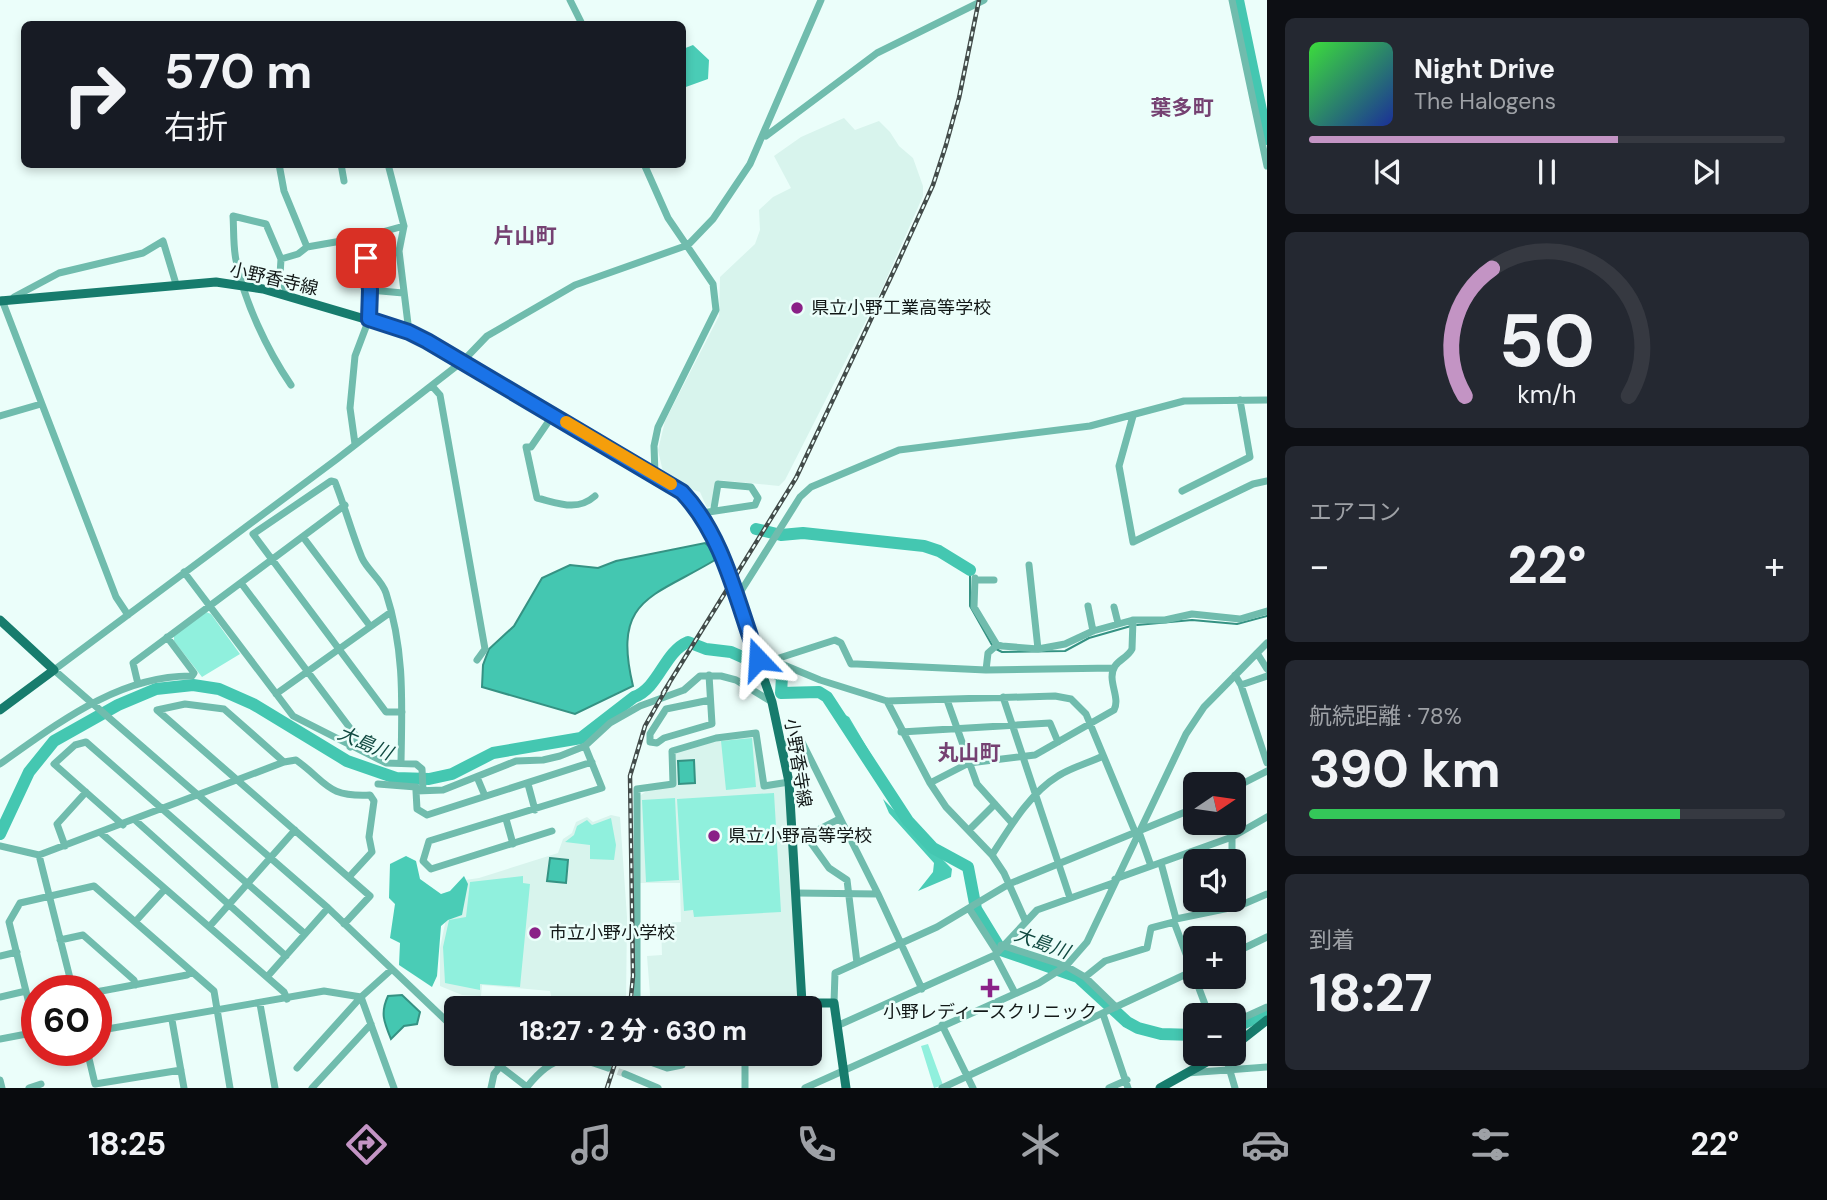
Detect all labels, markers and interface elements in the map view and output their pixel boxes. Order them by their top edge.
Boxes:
text: 570 m [164,39,312,103]
icon: right [49,49,140,140]
text: Night Drive [1414,52,1555,86]
text: The Halogens [1414,86,1556,116]
district label: 葉多町 [1151,94,1214,122]
text: 右折 [164,106,228,148]
icon: previous [1369,153,1407,191]
icon: pause [1528,153,1566,191]
icon: next [1687,153,1725,191]
district label: 片山町 [494,222,557,250]
pin [336,228,396,288]
icon: arrive [347,239,385,277]
street label: 小野香寺線 [227,257,321,301]
text: 50 [1499,294,1595,389]
place label: 県立小野工業高等学校 [811,296,991,320]
marker: 県立小野工業高等学校 [789,300,805,316]
text: km/h [1517,378,1577,411]
text: エアコン [1309,497,1401,527]
text: 22° [1507,531,1587,599]
text: − [1309,541,1330,591]
text: + [1764,541,1785,591]
position arrow [721,622,795,696]
text: 航続距離 · 78% [1309,701,1462,731]
street label: 小野香寺線 [779,717,817,809]
water label: 大島川 [334,720,398,766]
text: 390 km [1309,735,1501,803]
district label: 丸山町 [938,739,1001,767]
north arrow [1183,772,1246,835]
map controls [1183,772,1246,1066]
place label: 県立小野高等学校 [728,824,872,848]
marker: 県立小野高等学校 [706,828,722,844]
button: sound [1183,849,1246,912]
place label: 市立小野小学校 [549,921,675,945]
water label: 大島川 [1011,922,1075,965]
marker: 市立小野小学校 [527,925,543,941]
text: 到着 [1309,925,1355,955]
button: + [1183,926,1246,989]
text: 18:27 [1309,959,1432,1027]
speed limit sign: 60 [21,975,112,1066]
marker: 小野レディースクリニック [980,978,1000,998]
place label: 小野レディースクリニック [883,1000,1097,1024]
button: − [1183,1003,1246,1066]
text: 18:27 · 2 分 · 630 m [519,1014,747,1048]
icon: directions [342,1120,391,1169]
icon: music [567,1120,616,1169]
icon: phone [792,1120,841,1169]
icon: climate [1016,1120,1065,1169]
icon: car [1241,1120,1290,1169]
icon: filters [1466,1120,1515,1169]
text: 18:25 [88,1123,166,1165]
text: 22° [1691,1123,1739,1165]

